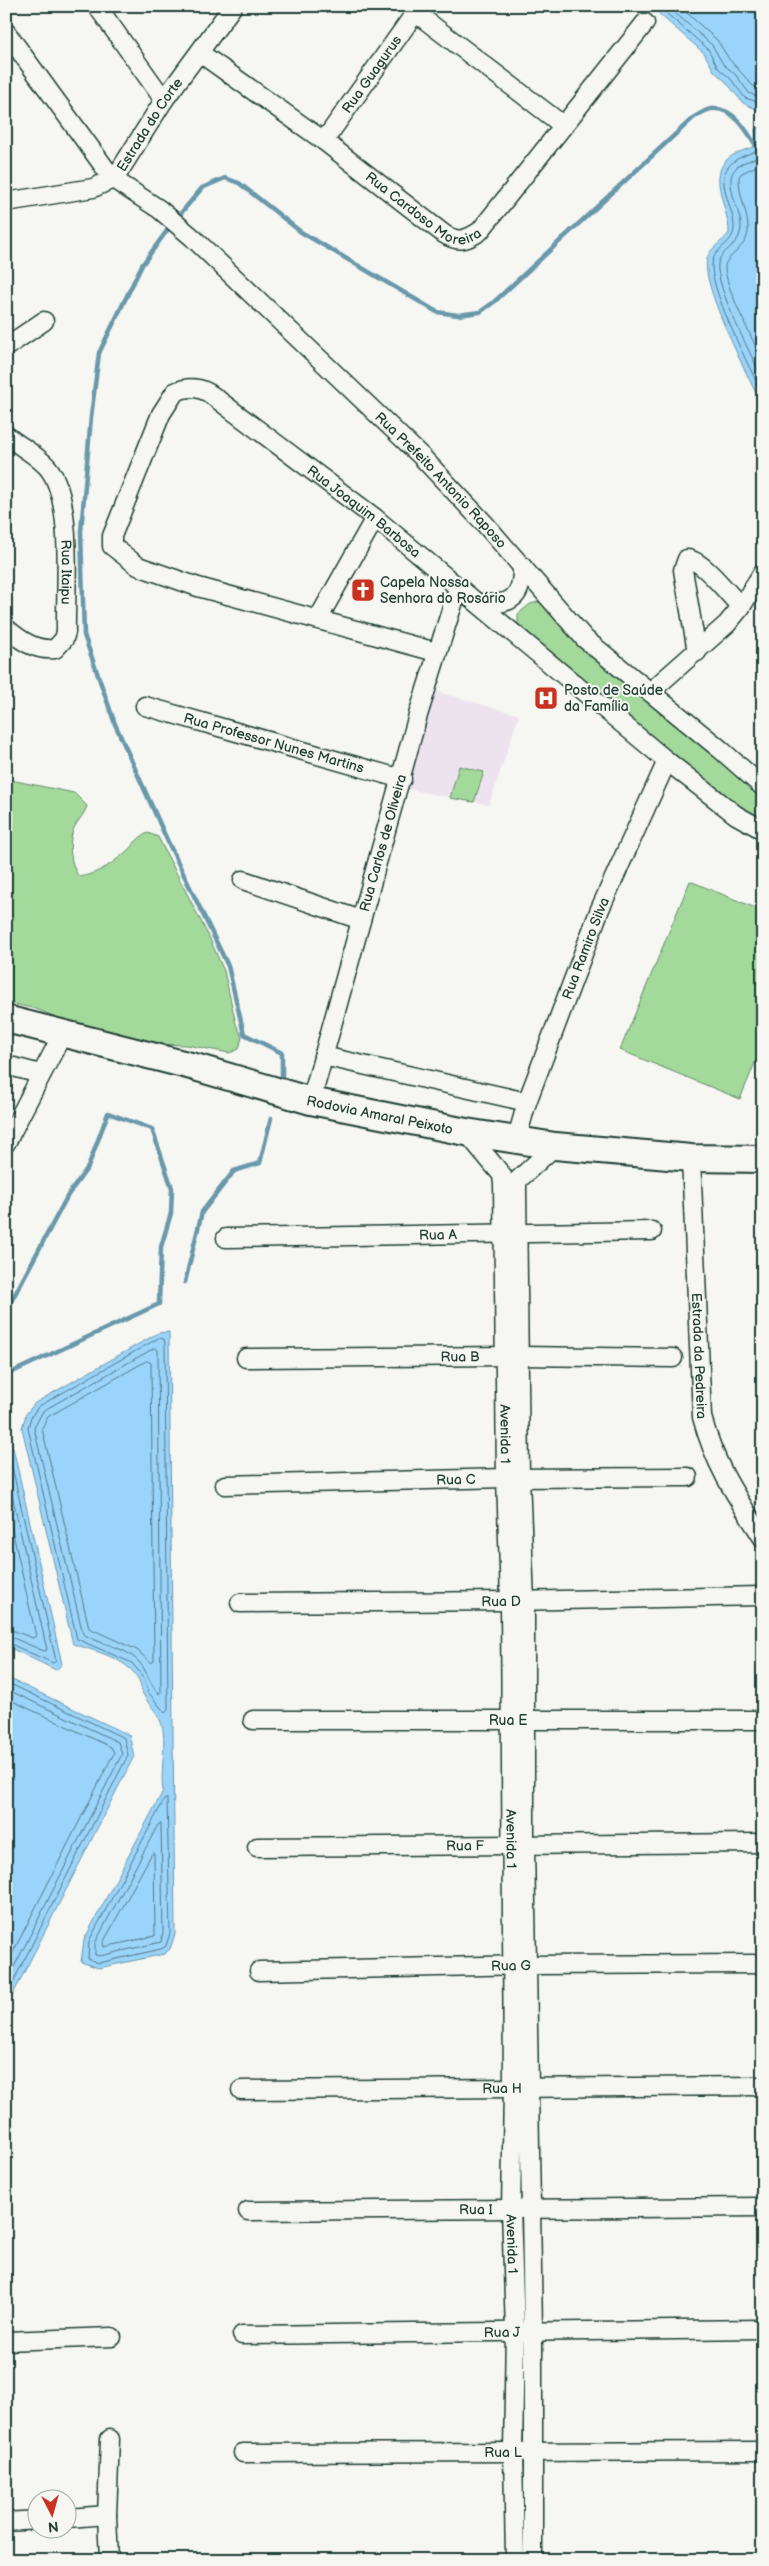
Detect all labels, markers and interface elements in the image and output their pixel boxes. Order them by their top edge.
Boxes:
street label: Rua Guagurus [339,32,405,117]
street label: Estrada do Corte [113,75,186,175]
street label: Rua Cardoso Moreira [362,168,485,249]
street label: Rua Prefeito Antonio Raposo [371,409,510,552]
street label: Rua Joaquim Barbosa [304,462,424,561]
street label: Rua Itaipu [57,539,75,605]
place label: Capela Nossa Senhora do Rosário [380,574,506,607]
church icon: Capela Nossa Senhora do Rosário [350,577,376,603]
place label: Posto de Saúde da Família [564,682,663,715]
hospital icon: Posto de Saúde da Família [533,685,559,711]
street label: Rua Professor Nunes Martins [182,709,366,777]
street label: Rua Carlos de Oliveira [356,772,410,913]
street label: Rua Ramiro Silva [559,895,613,1002]
street label: Rodovia Amaral Peixoto [305,1092,454,1138]
street label: Rua A [419,1226,458,1244]
street label: Estrada da Pedreira [688,1292,710,1419]
street label: Rua B [440,1348,480,1366]
street label: Avenida 1 [496,1404,514,1464]
street label: Rua C [436,1471,476,1489]
street label: Rua D [481,1593,521,1610]
street label: Rua E [489,1712,527,1729]
street label: Avenida 1 [502,1809,520,1869]
street label: Rua F [446,1837,485,1855]
street label: Rua G [491,1957,532,1975]
street label: Rua H [482,2080,522,2097]
street label: Rua I [459,2201,493,2218]
street label: Avenida 1 [502,2214,521,2274]
street label: Rua J [484,2324,521,2341]
street label: Rua L [484,2444,522,2461]
north arrow [28,2488,78,2538]
text: N [47,2517,59,2535]

